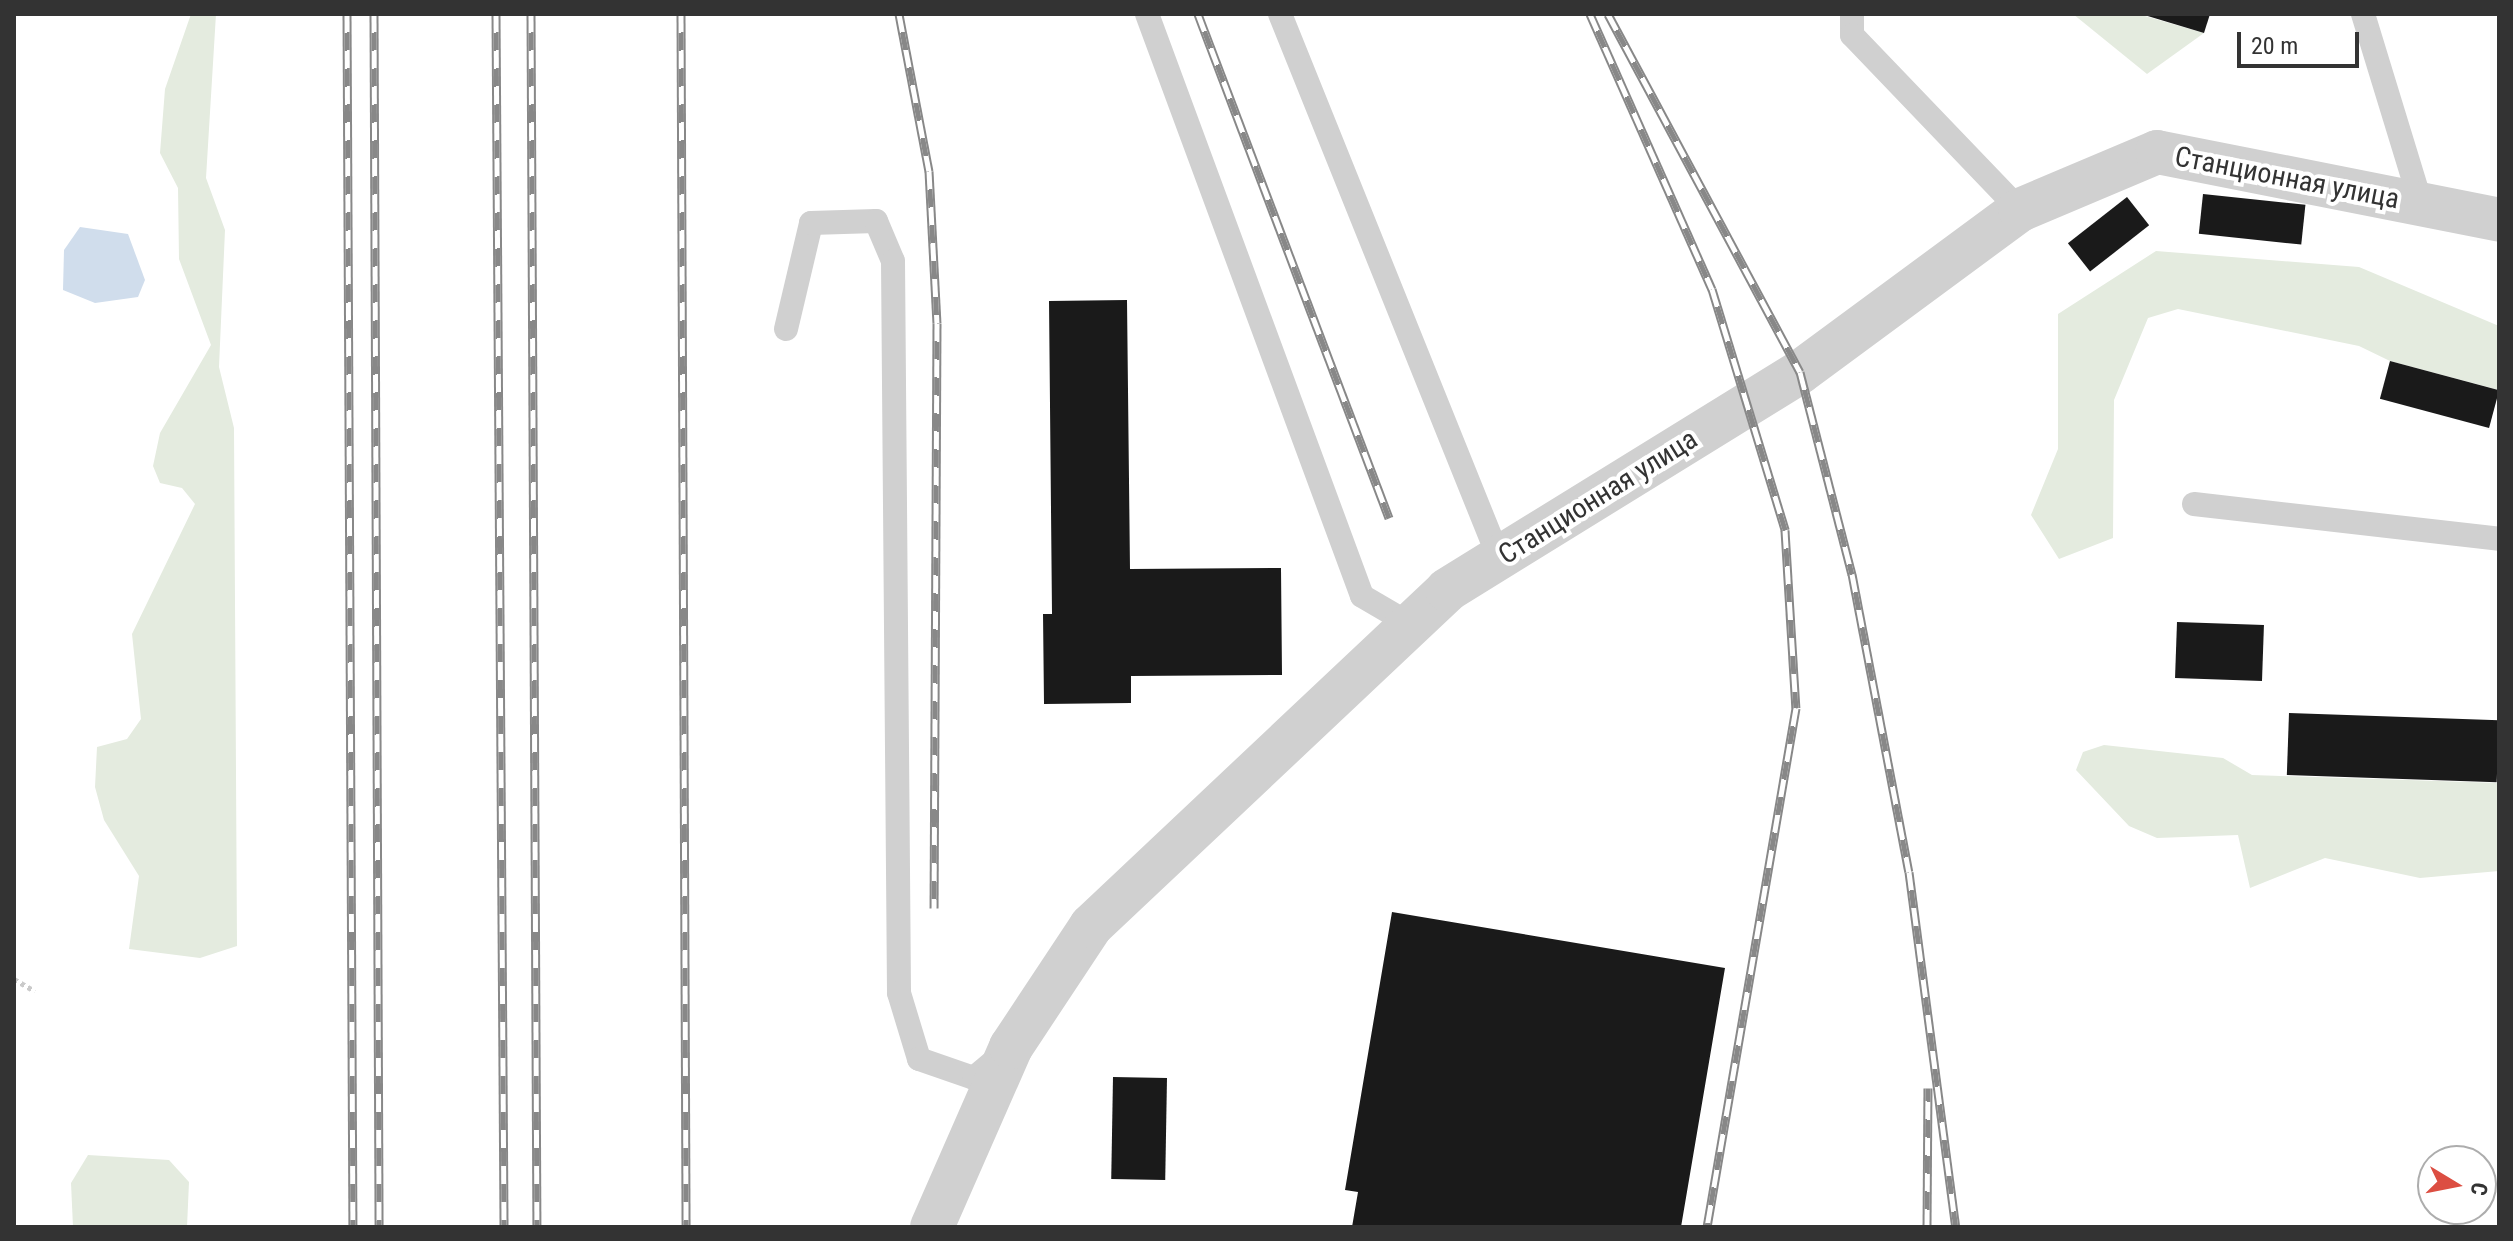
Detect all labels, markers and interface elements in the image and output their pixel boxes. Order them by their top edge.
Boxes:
scale bar [2241,16,2363,66]
text: 20 m [2251,32,2298,60]
street label: Станционная улица [2172,140,2402,216]
street label: Станционная улица [1493,422,1703,572]
north arrow [2417,1145,2497,1225]
text: С [2466,1181,2493,1197]

